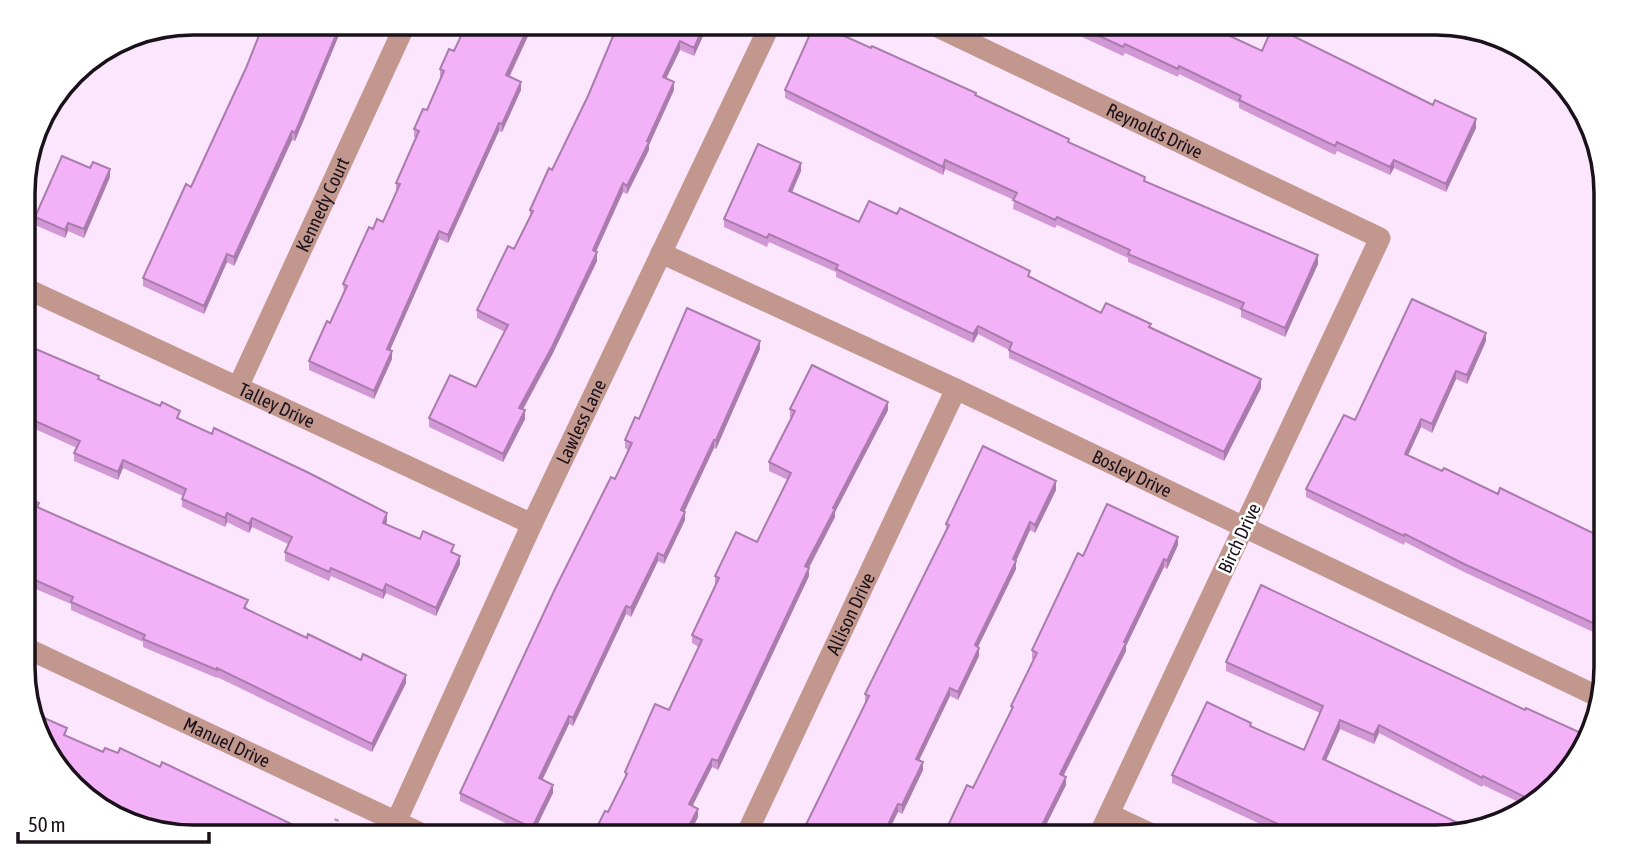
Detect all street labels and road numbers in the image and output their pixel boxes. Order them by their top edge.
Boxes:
street label: Reynolds Drive [1103,98,1206,163]
street label: Kennedy Court [291,154,354,255]
street label: Lawless Lane [551,376,610,467]
street label: Talley Drive [235,378,318,432]
street label: Bosley Drive [1089,445,1175,502]
street label: Birch Drive [1213,499,1265,577]
street label: Allison Drive [822,569,879,658]
street label: Manuel Drive [180,712,274,772]

